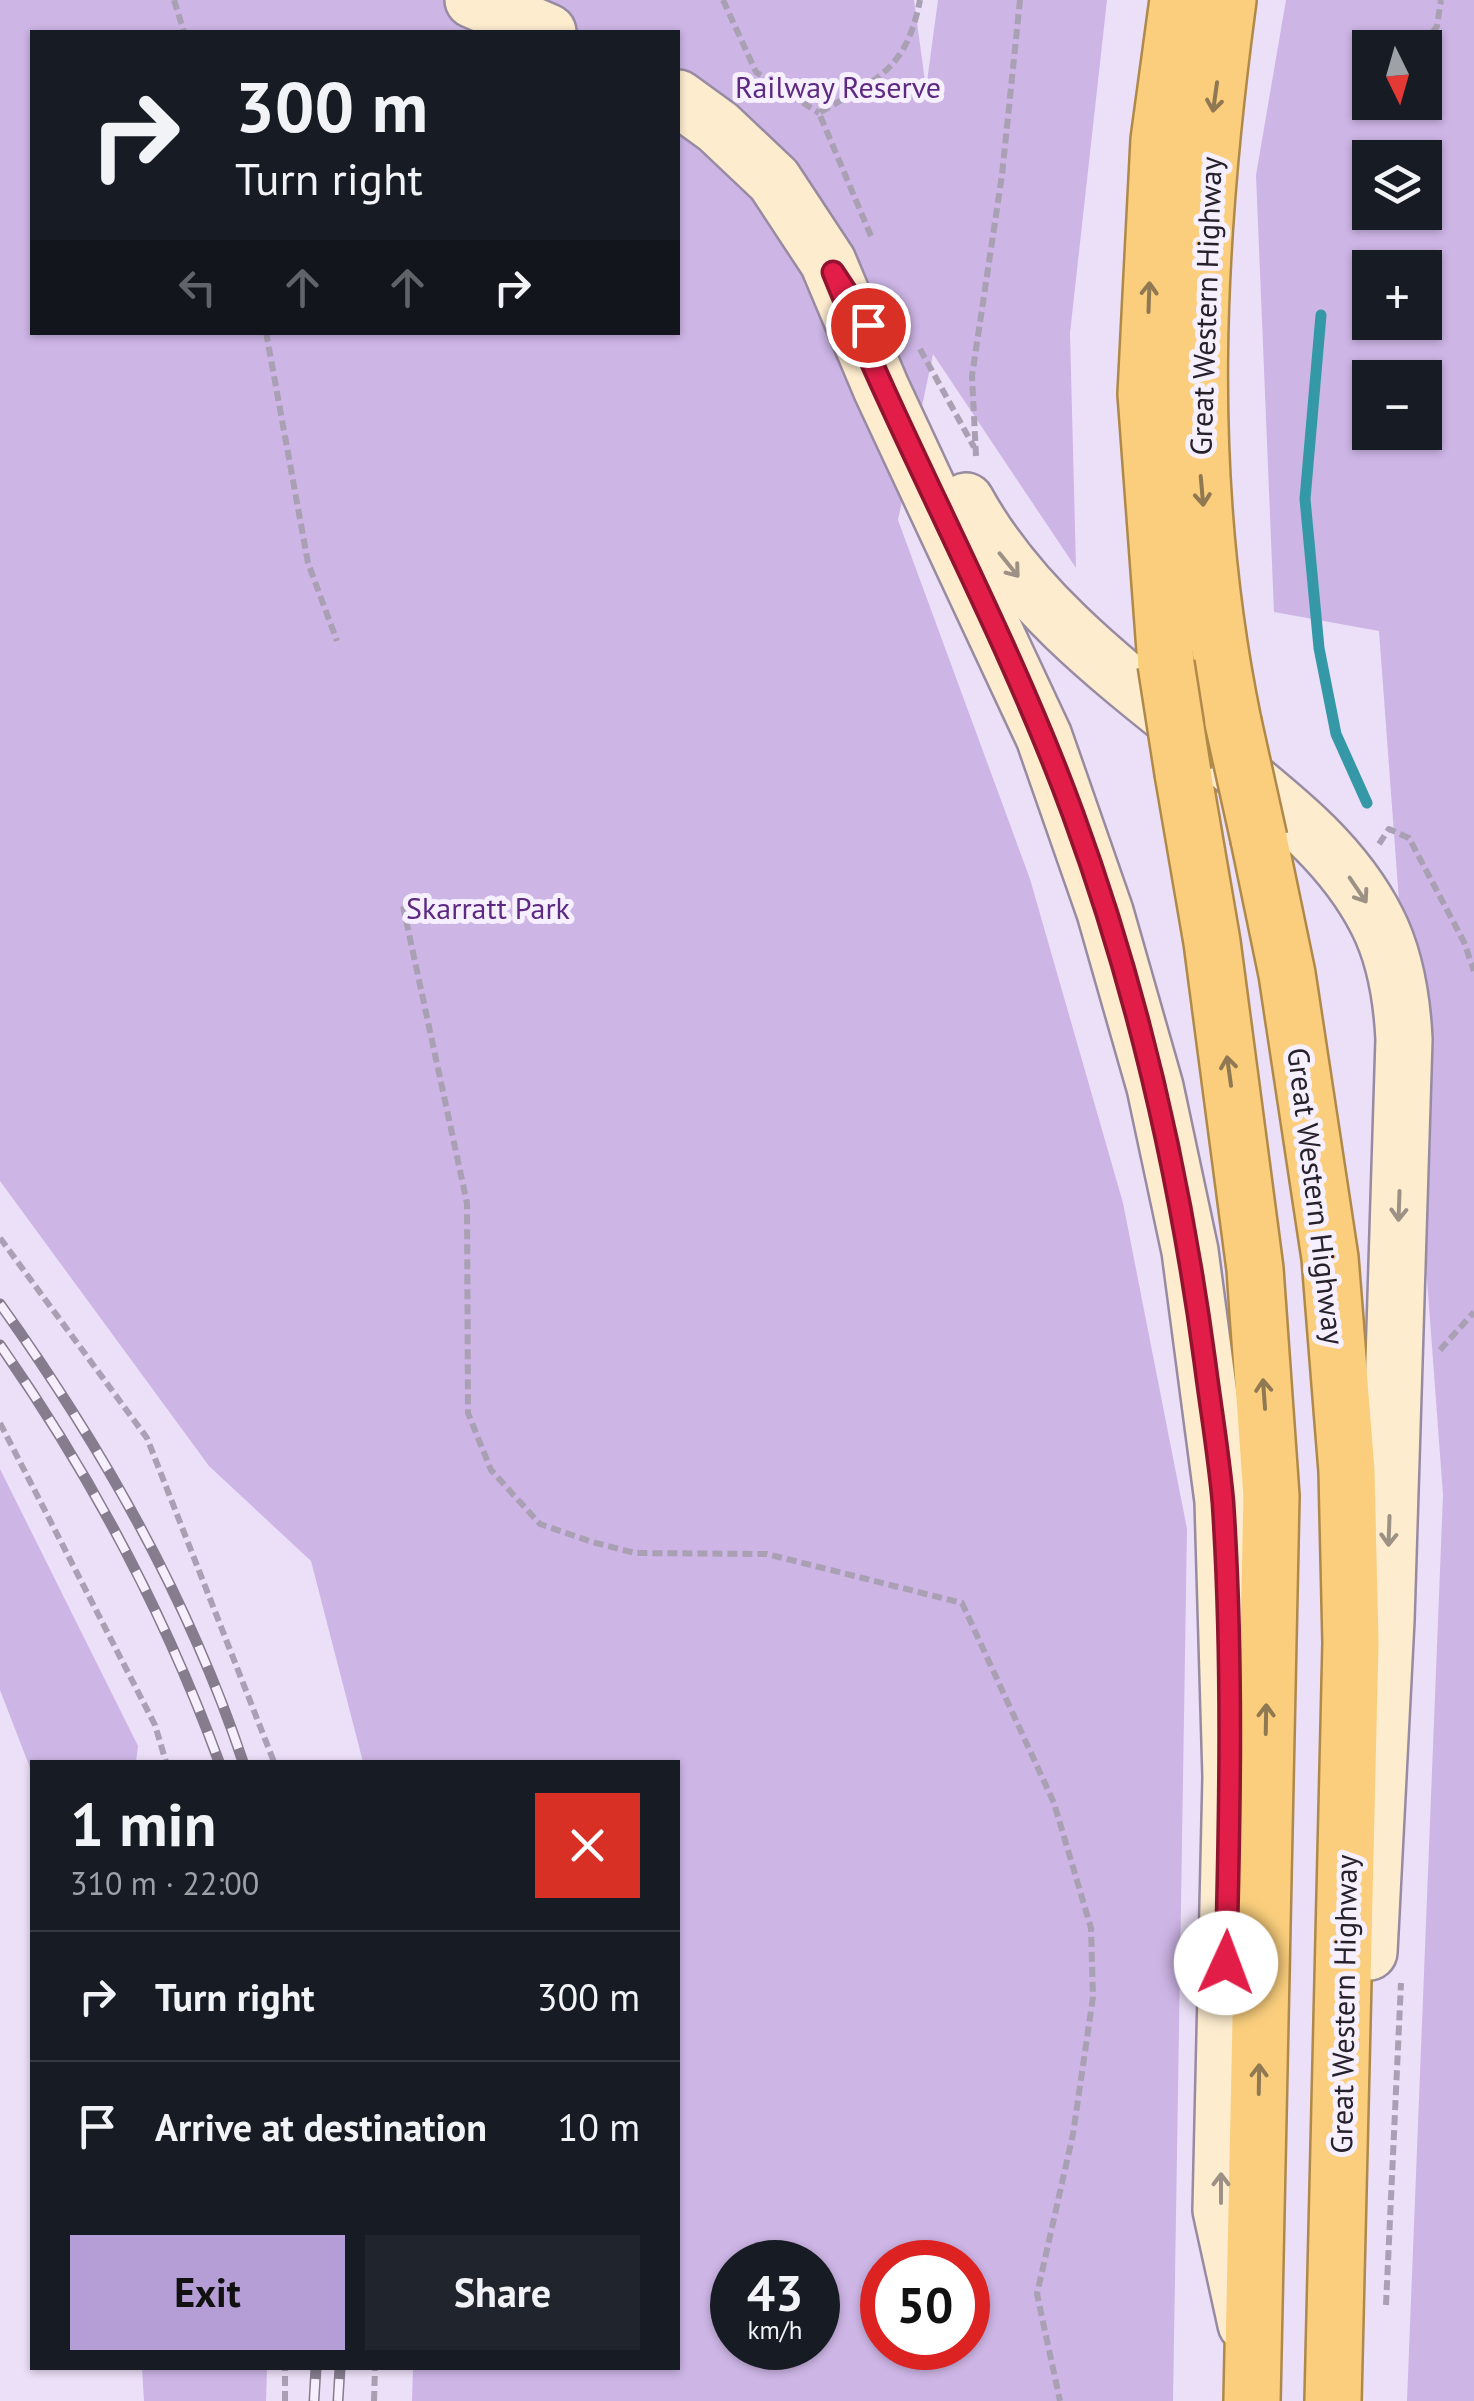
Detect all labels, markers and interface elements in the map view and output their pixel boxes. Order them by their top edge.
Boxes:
north arrow [1352,30,1442,120]
map controls [1352,30,1442,450]
text: 300 m [235,61,428,151]
park label: Railway Reserve [735,67,941,106]
icon: right [70,70,200,200]
one-way arrow [1206,80,1224,112]
button: layers [1352,140,1442,230]
text: Turn right [235,149,423,207]
street label: Great Western Highway [1180,156,1230,456]
button: + [1352,250,1442,340]
icon: left [170,260,225,315]
icon: ahead [275,260,330,315]
icon: ahead [380,260,435,315]
icon: right [485,260,540,315]
one-way arrow [1139,281,1158,313]
pin [826,283,911,368]
icon: arrive [841,298,896,353]
button: − [1352,360,1442,450]
one-way arrow [1193,474,1212,506]
one-way arrow [999,551,1020,578]
one-way arrow [1348,876,1369,904]
park label: Skarratt Park [406,888,571,927]
street label: Great Western Highway [1279,1045,1355,1347]
one-way arrow [1219,1056,1238,1088]
one-way arrow [1390,1190,1409,1222]
one-way arrow [1254,1379,1273,1411]
one-way arrow [1379,1514,1398,1546]
one-way arrow [1256,1703,1276,1736]
text: 1 min [70,1785,216,1863]
button: close [535,1793,640,1898]
street label: Great Western Highway [1321,1854,1365,2154]
text: 310 m · 22:00 [70,1862,259,1904]
position arrow [1174,1911,1278,2015]
icon: right [70,1969,125,2024]
text: Turn right [155,1972,315,2021]
text: 300 m [537,1972,640,2021]
one-way arrow [1249,2063,1268,2095]
icon: arrive [70,2099,125,2154]
text: Arrive at destination [155,2102,487,2151]
text: 10 m [558,2102,640,2151]
one-way arrow [1211,2172,1230,2204]
button: Exit [70,2235,345,2350]
button: Share [365,2235,640,2350]
speed limit sign: 50 [860,2240,990,2370]
text: 43 [747,2260,803,2325]
text: km/h [748,2314,802,2346]

